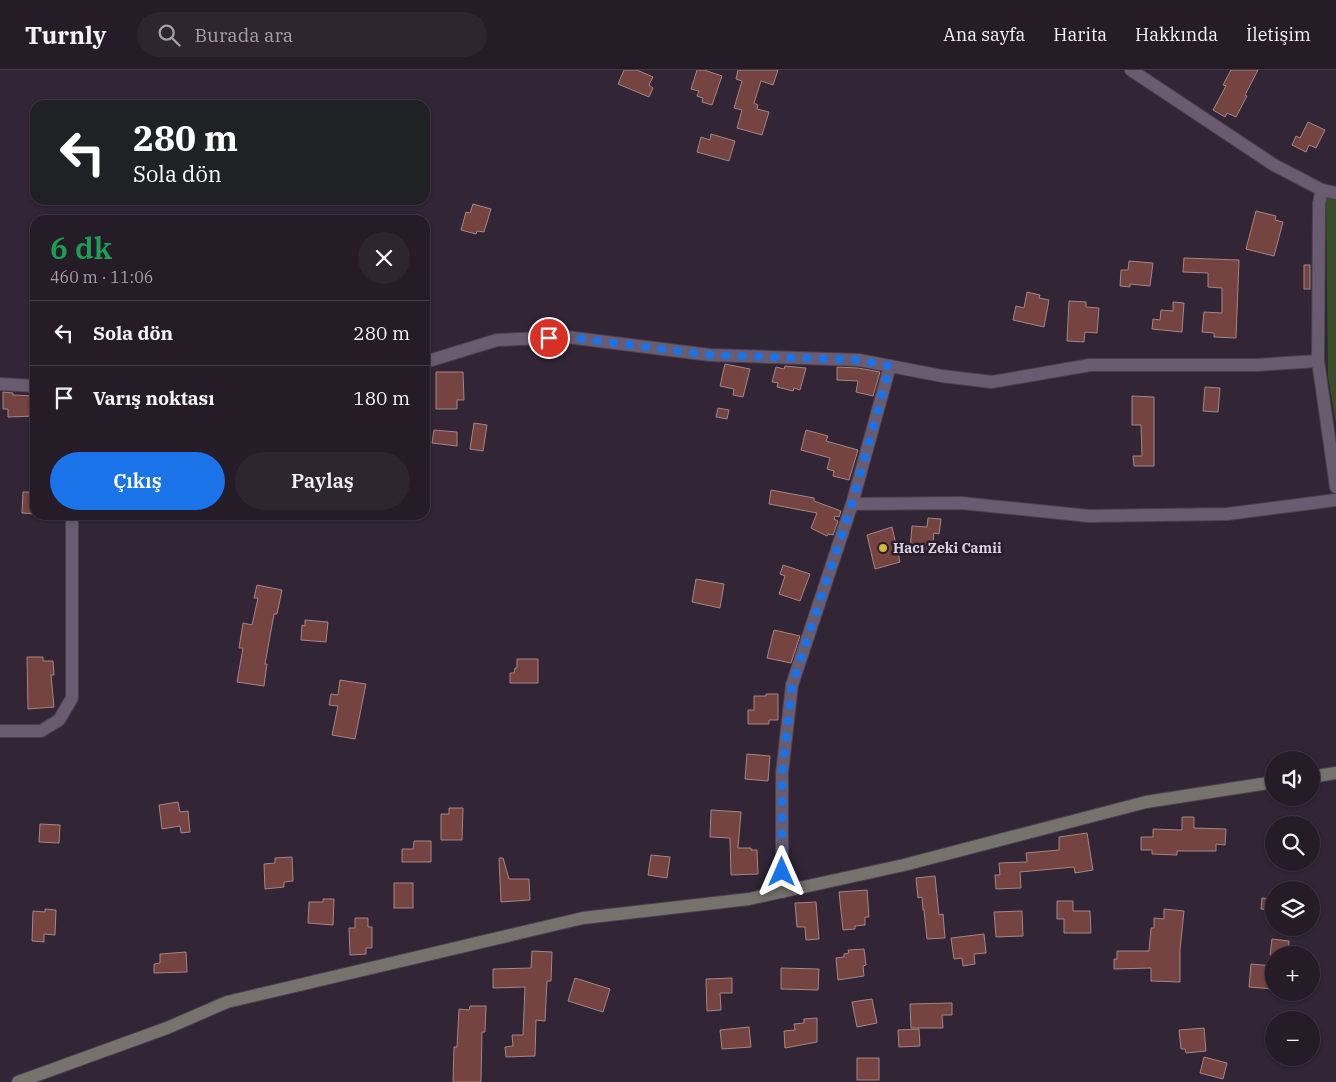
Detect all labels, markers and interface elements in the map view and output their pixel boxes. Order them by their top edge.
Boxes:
search box [137,12,487,57]
text: Turnly [25,19,107,51]
icon: search [155,21,183,49]
text: Burada ara [195,23,293,47]
text: Ana sayfa [943,23,1025,46]
text: Harita [1053,23,1107,46]
text: Hakkında [1135,23,1218,46]
text: İletişim [1246,23,1311,46]
text: 280 m [133,115,238,161]
icon: left [50,120,115,185]
text: Sola dön [133,159,222,188]
text: 6 dk [50,228,112,267]
button: close [358,232,410,284]
text: 460 m · 11:06 [50,267,153,287]
pin [528,317,570,359]
icon: left [50,319,78,347]
text: Sola dön [93,321,173,345]
text: 280 m [353,321,410,345]
icon: arrive [535,324,563,352]
icon: arrive [50,384,78,412]
text: Varış noktası [93,386,215,410]
text: 180 m [353,386,410,410]
button: Çıkış [50,452,225,510]
button: Paylaş [235,452,410,510]
place label: Hacı Zeki Camii [893,539,1002,557]
marker: Hacı Zeki Camii [877,542,889,554]
map controls [1265,751,1320,1066]
button: sound [1265,751,1320,806]
button: search [1265,816,1320,871]
position arrow [755,845,807,897]
button: layers [1265,881,1320,936]
button: + [1265,946,1320,1001]
button: − [1265,1011,1320,1066]

